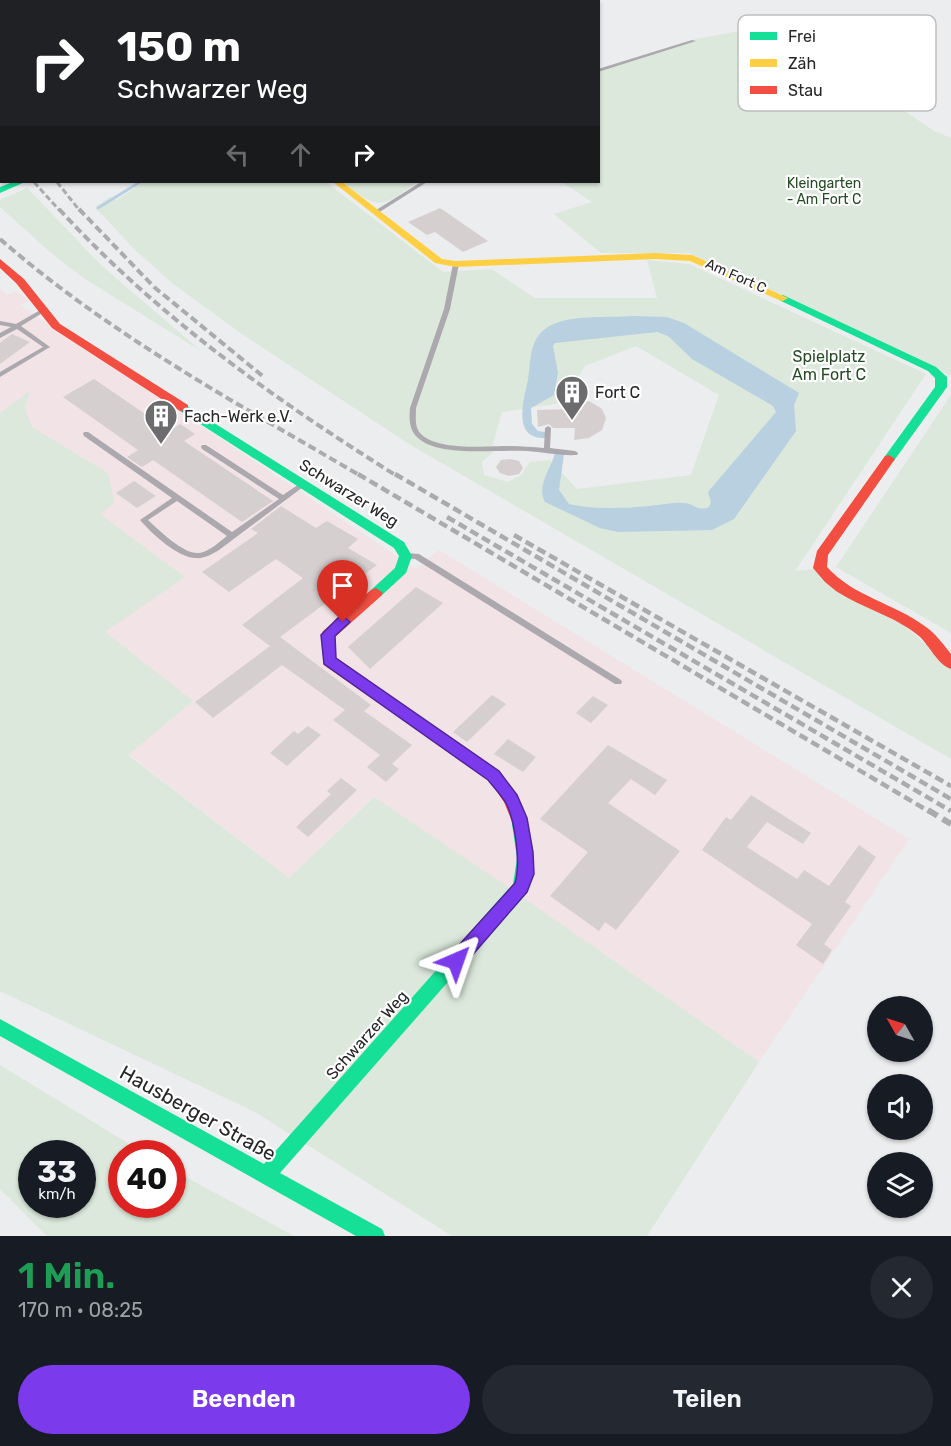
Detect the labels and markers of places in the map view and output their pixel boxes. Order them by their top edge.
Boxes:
building icon: Fort C [554,374,590,421]
place label: Fort C [595,383,640,402]
building icon: Fach-Werk e.V. [143,398,179,445]
place label: Fach-Werk e.V. [184,407,293,426]
pin [317,560,368,622]

